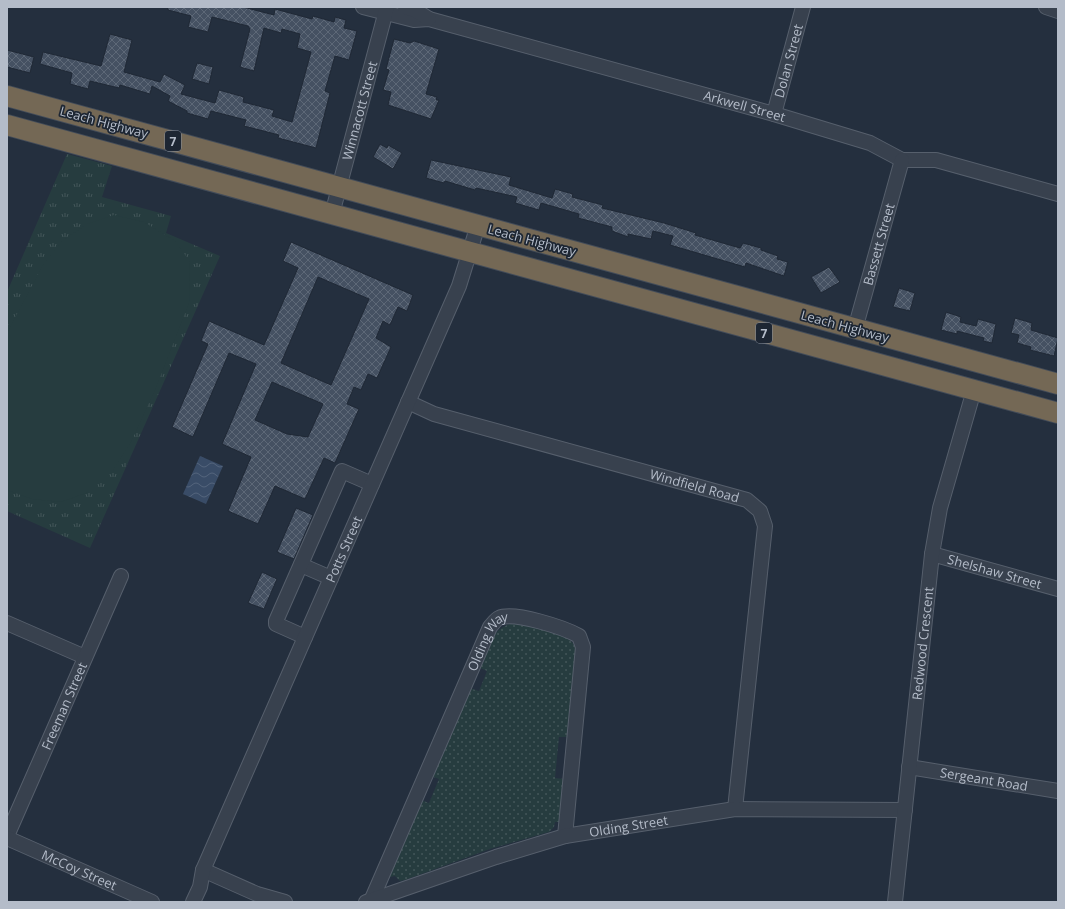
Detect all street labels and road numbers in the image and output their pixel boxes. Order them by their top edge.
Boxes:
street label: Dolan Street [770,22,807,100]
street label: Winnacott Street [338,59,381,162]
street label: Arkwell Street [702,86,788,126]
street label: Leach Highway [58,102,151,143]
road number: 7 [165,131,181,151]
street label: Bassett Street [859,201,899,287]
street label: Leach Highway [486,220,579,261]
street label: Leach Highway [799,306,892,347]
road number: 7 [756,323,772,343]
street label: Windfield Road [648,465,741,506]
street label: Potts Street [321,513,366,585]
street label: Shelshaw Street [945,550,1044,593]
street label: Redwood Crescent [908,586,937,701]
street label: Olding Way [463,607,509,674]
street label: Freeman Street [37,659,91,752]
street label: Sergeant Road [939,763,1029,795]
street label: Olding Street [588,811,670,841]
street label: McCoy Street [39,845,120,894]

